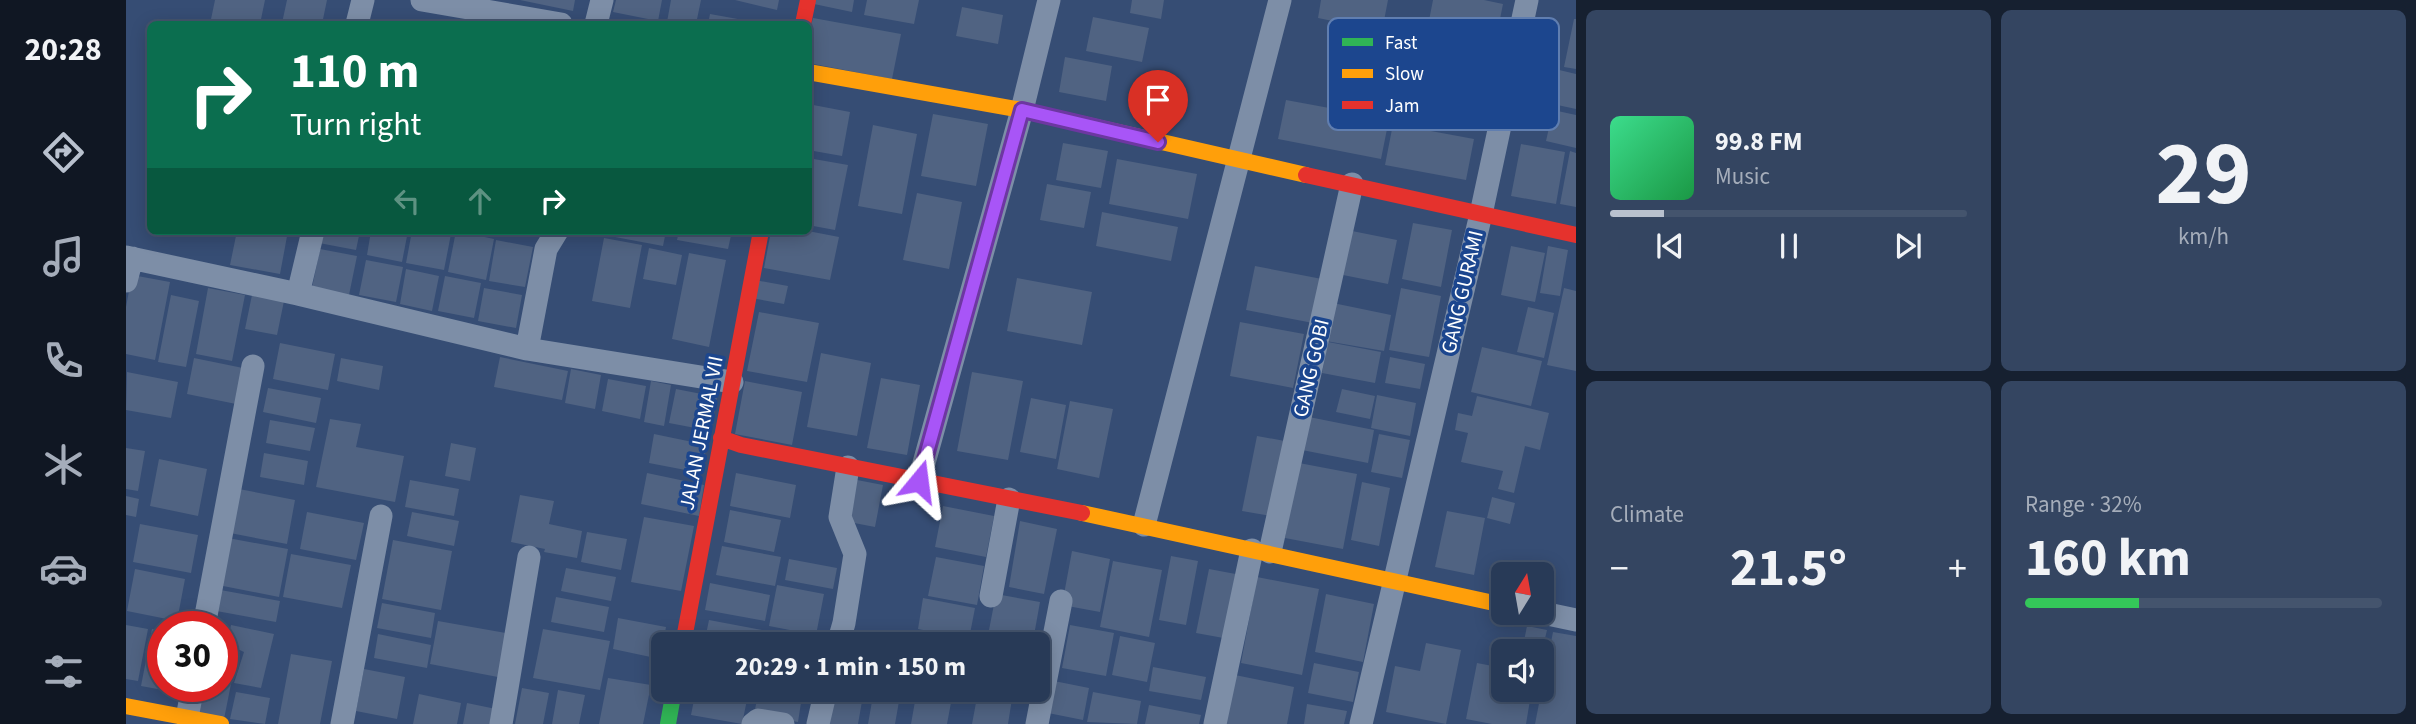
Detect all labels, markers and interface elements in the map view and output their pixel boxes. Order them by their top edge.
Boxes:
legend [1328,18,1559,130]
text: 20:28 [24,27,102,73]
text: Fast [1385,30,1418,57]
text: 110 m [290,37,419,107]
icon: right [175,49,266,140]
text: Slow [1385,61,1424,88]
pin [1128,70,1188,142]
icon: arrive [1139,81,1177,119]
text: Jam [1385,93,1419,120]
text: Turn right [290,102,421,148]
text: 29 [2155,110,2252,239]
text: 99.8 FM [1715,123,1803,160]
icon: directions [39,128,88,177]
text: Music [1715,160,1770,193]
icon: left [388,182,426,220]
icon: ahead [461,182,499,220]
icon: right [534,182,572,220]
text: km/h [2178,220,2229,253]
street label: GANG GURAMI [1433,227,1491,357]
icon: previous [1651,227,1689,265]
icon: pause [1770,227,1808,265]
icon: next [1889,227,1927,265]
icon: music [39,232,88,281]
street label: GANG GOBI [1285,316,1337,420]
icon: phone [39,336,88,385]
street label: JALAN JERMAL VII [671,353,731,513]
icon: climate [39,440,88,489]
position arrow [882,444,956,518]
text: Range · 32% [2025,488,2142,521]
text: Climate [1610,498,1684,531]
text: 160 km [2025,522,2191,596]
text: 21.5° [1730,532,1847,606]
text: − [1610,542,1629,596]
text: + [1948,542,1967,596]
icon: car [39,544,88,593]
north arrow [1491,562,1554,625]
map controls [1491,562,1554,702]
speed limit sign: 30 [147,611,238,702]
button: sound [1491,639,1554,702]
icon: filters [39,647,88,696]
text: 20:29 · 1 min · 150 m [735,648,966,685]

